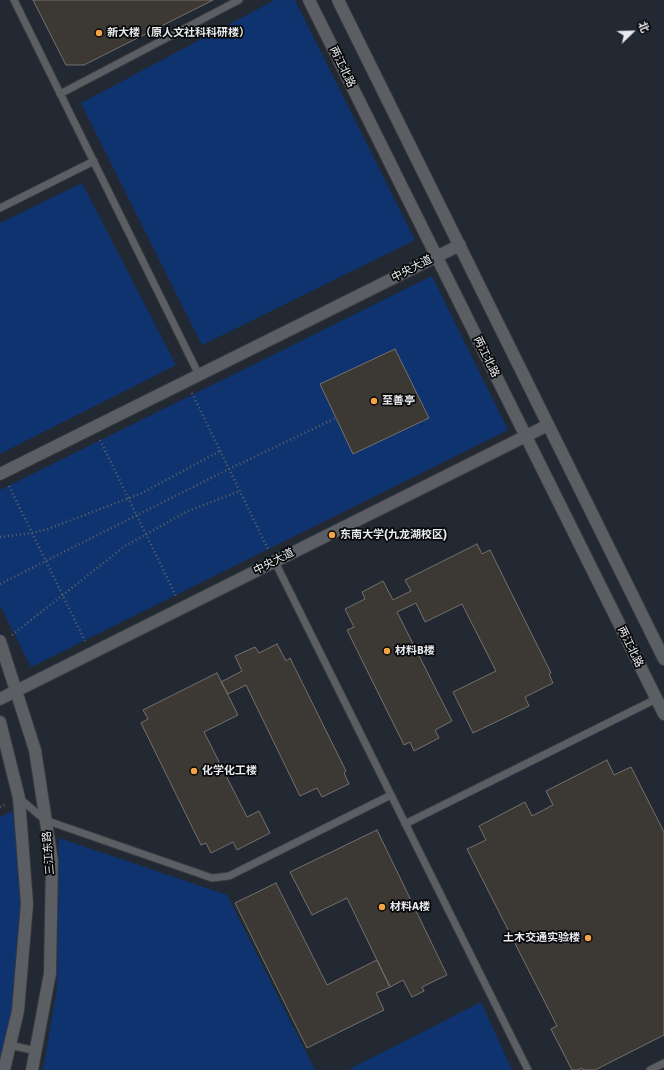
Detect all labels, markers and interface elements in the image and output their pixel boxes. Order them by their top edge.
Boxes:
north arrow [612,12,652,52]
text: 北 [635,20,652,35]
place label: 新大楼（原人文社科科研楼） [107,26,250,40]
marker: 新大楼（原人文社科科研楼） [94,28,104,38]
street label: 两江北路 [326,44,358,90]
street label: 中央大道 [389,253,435,285]
street label: 两江北路 [470,334,502,380]
place label: 至善亭 [382,394,415,408]
marker: 至善亭 [369,396,379,406]
place label: 东南大学(九龙湖校区) [340,528,447,542]
marker: 东南大学(九龙湖校区) [327,530,337,540]
street label: 中央大道 [251,546,297,578]
street label: 两江北路 [614,624,646,670]
place label: 材料B楼 [395,644,435,658]
marker: 材料B楼 [382,646,392,656]
place label: 化学化工楼 [202,764,257,778]
marker: 化学化工楼 [189,766,199,776]
street label: 三江东路 [41,831,57,875]
place label: 材料A楼 [390,900,430,914]
marker: 材料A楼 [377,902,387,912]
place label: 土木交通实验楼 [503,931,580,945]
marker: 土木交通实验楼 [583,933,593,943]

